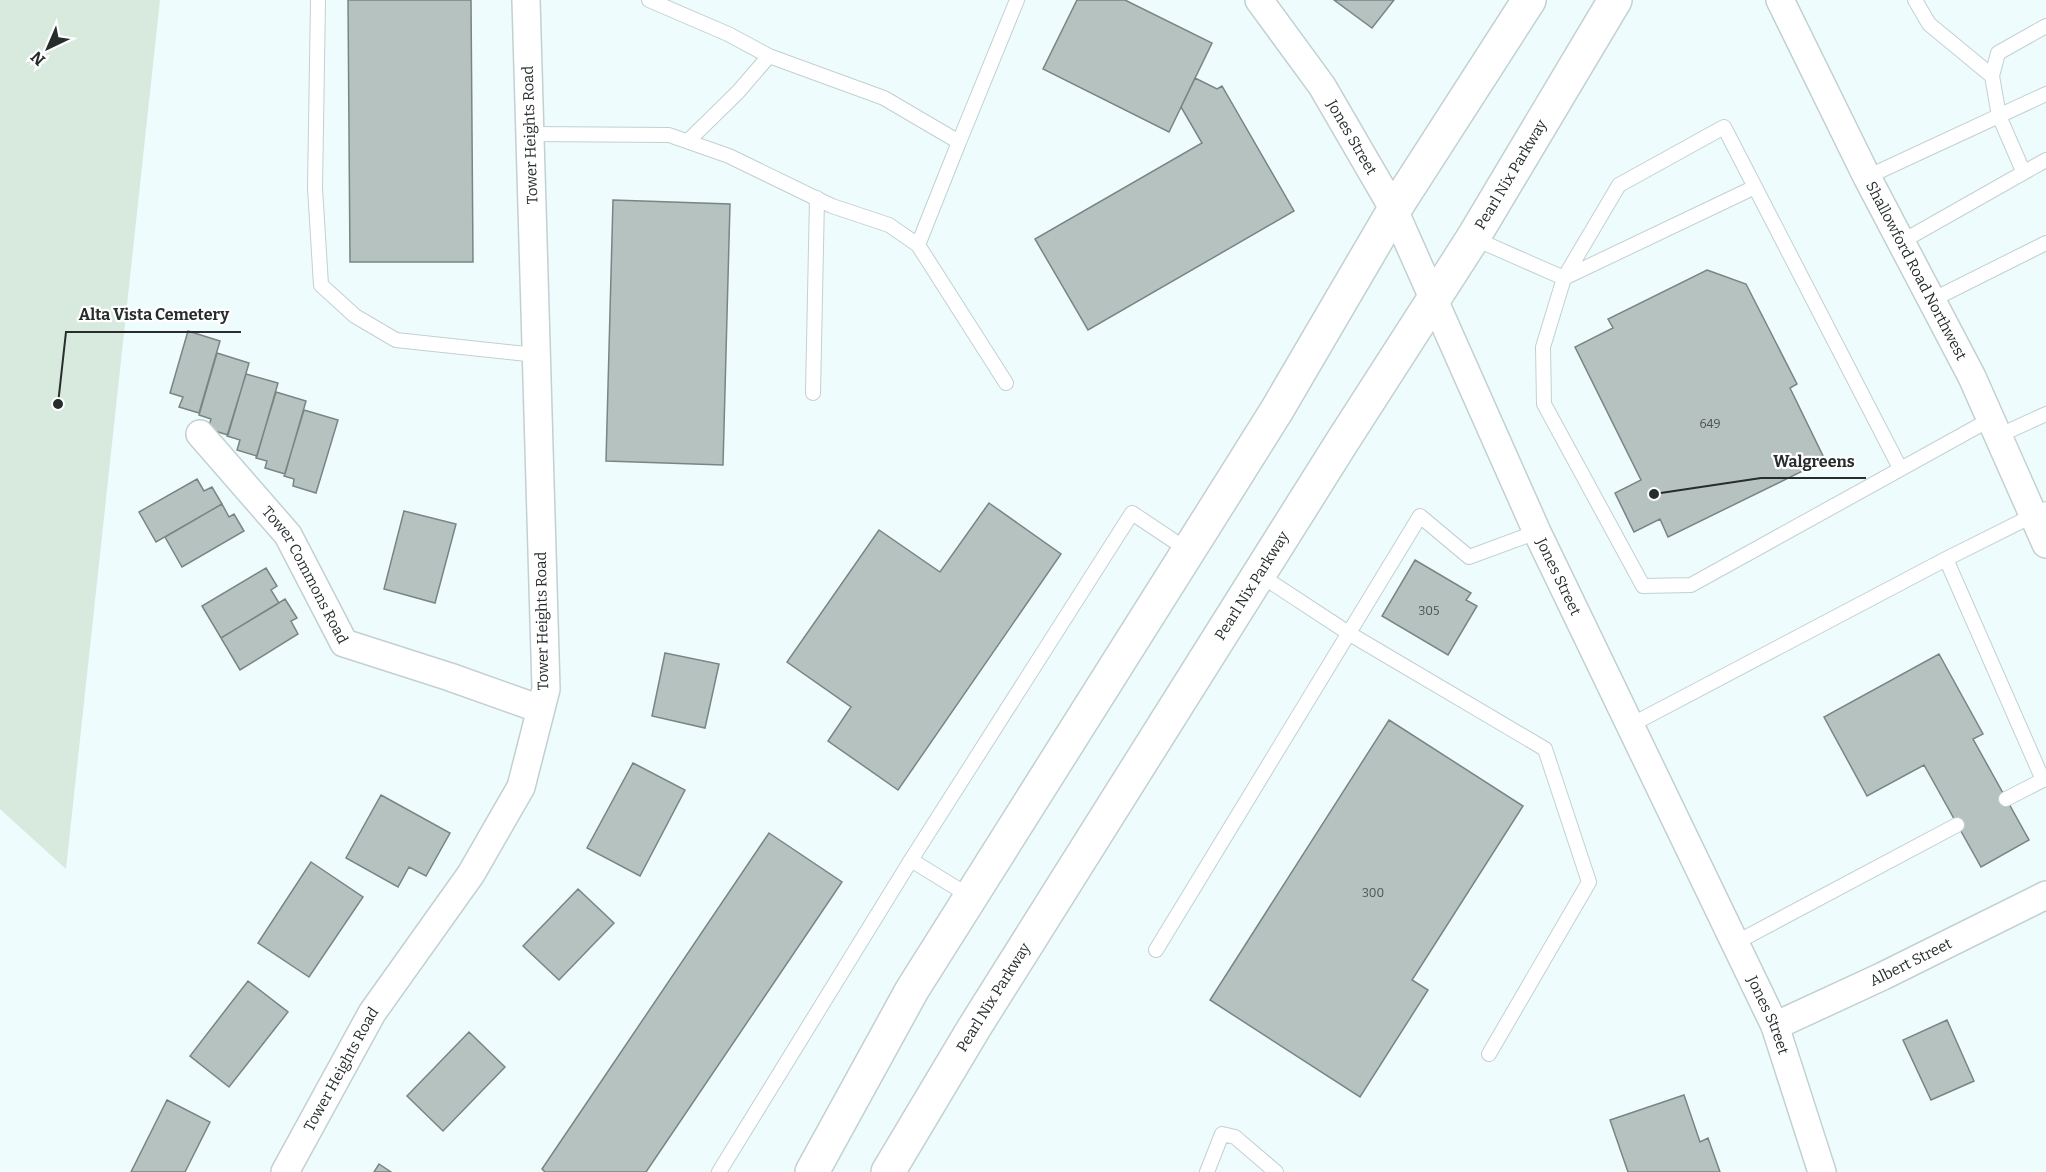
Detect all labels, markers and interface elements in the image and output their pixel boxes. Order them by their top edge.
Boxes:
north arrow [18,18,78,78]
text: N [27,47,49,70]
street label: Tower Heights Road [519,65,541,205]
street label: Jones Street [1323,96,1381,179]
street label: Pearl Nix Parkway [1471,116,1551,233]
street label: Shallowford Road Northwest [1862,178,1971,364]
callout: Alta Vista Cemetery [66,298,241,332]
text: Alta Vista Cemetery [79,305,229,324]
house number: 649 [1699,417,1721,431]
callout: Walgreens [1761,444,1866,478]
text: Walgreens [1773,452,1855,471]
street label: Tower Commons Road [258,503,352,647]
street label: Pearl Nix Parkway [1211,528,1293,643]
street label: Jones Street [1532,534,1585,619]
street label: Tower Heights Road [532,551,552,690]
house number: 305 [1419,604,1439,618]
house number: 300 [1362,886,1384,900]
street label: Albert Street [1867,934,1955,990]
street label: Pearl Nix Parkway [953,939,1034,1055]
street label: Jones Street [1743,972,1793,1057]
street label: Tower Heights Road [300,1004,382,1135]

